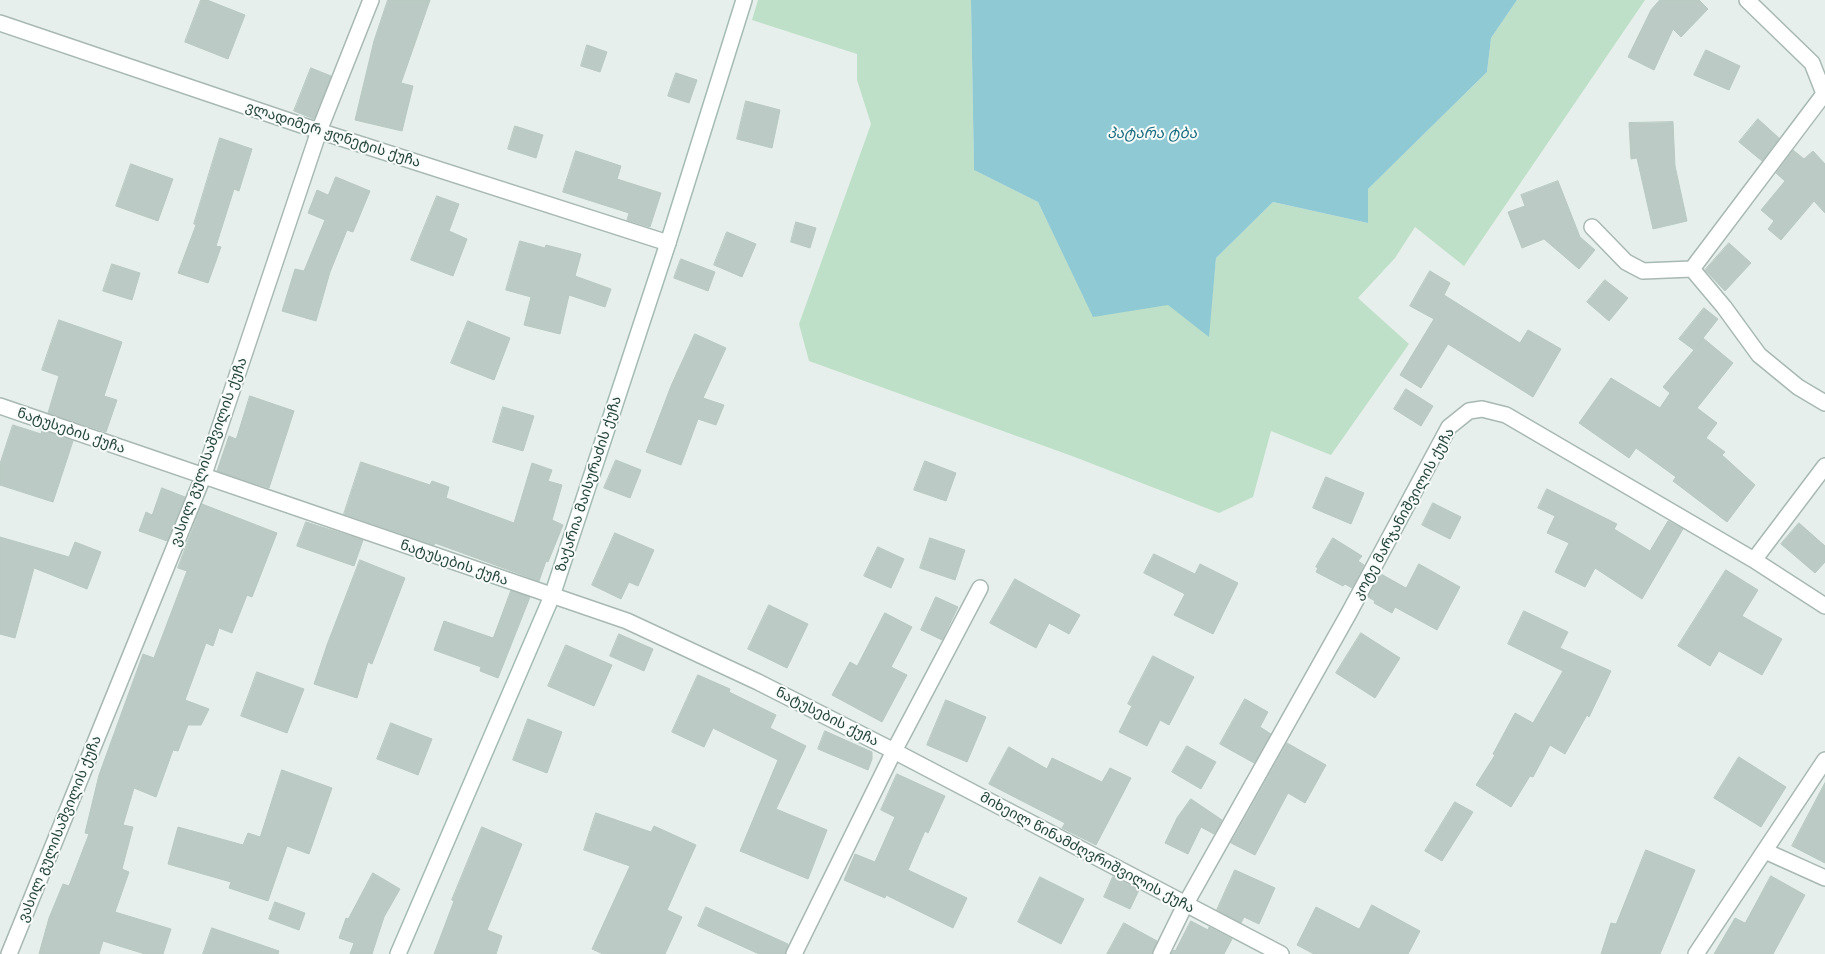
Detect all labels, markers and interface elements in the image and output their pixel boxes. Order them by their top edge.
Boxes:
street label: ვლადიმერ ჟღნეტის ქუჩა [243,99,423,171]
water label: პატარა ტბა [1107,125,1197,143]
street label: ვასილ გულისაშვილის ქუჩა [167,355,251,549]
street label: ზაქარია მაისურაძის ქუჩა [553,394,625,574]
street label: ნატუსების ქუჩა [15,405,127,457]
street label: კოტე მარჯანიშვილის ქუჩა [1350,425,1458,603]
street label: ნატუსების ქუჩა [398,537,510,589]
street label: ნატუსების ქუჩა [773,684,881,750]
street label: ვასილ გულისაშვილის ქუჩა [15,733,105,925]
street label: მიხეილ წინამძღვრიშვილის ქუჩა [977,789,1197,917]

